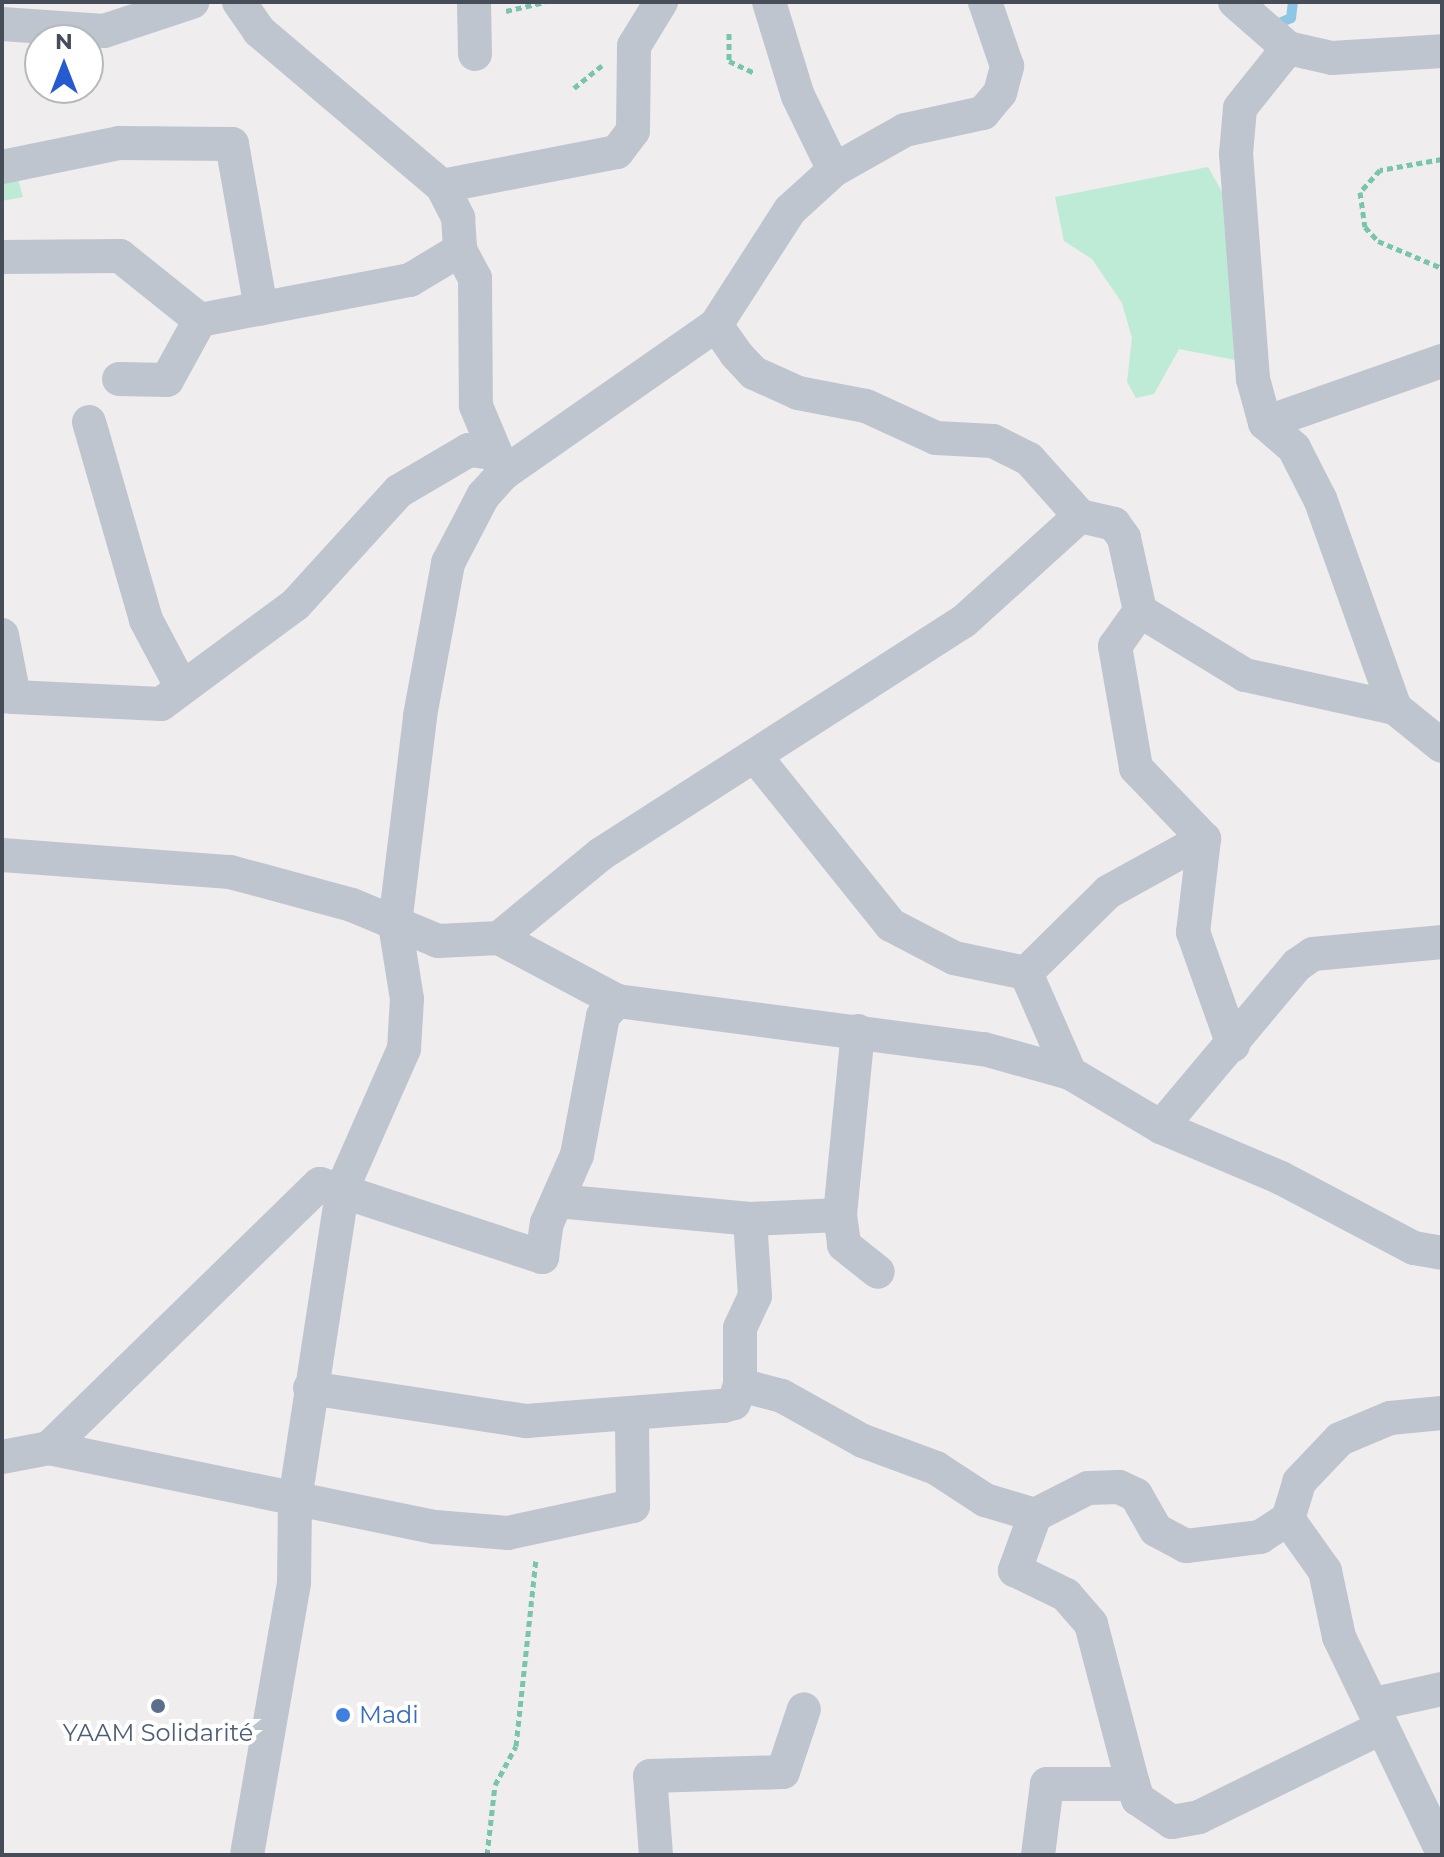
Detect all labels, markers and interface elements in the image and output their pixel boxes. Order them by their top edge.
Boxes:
north arrow [24,24,104,104]
text: N [55,28,73,55]
marker: YAAM Solidarité [149,1697,167,1715]
place label: Madi [359,1701,419,1729]
marker: Madi [334,1706,352,1724]
place label: YAAM Solidarité [63,1719,253,1747]

